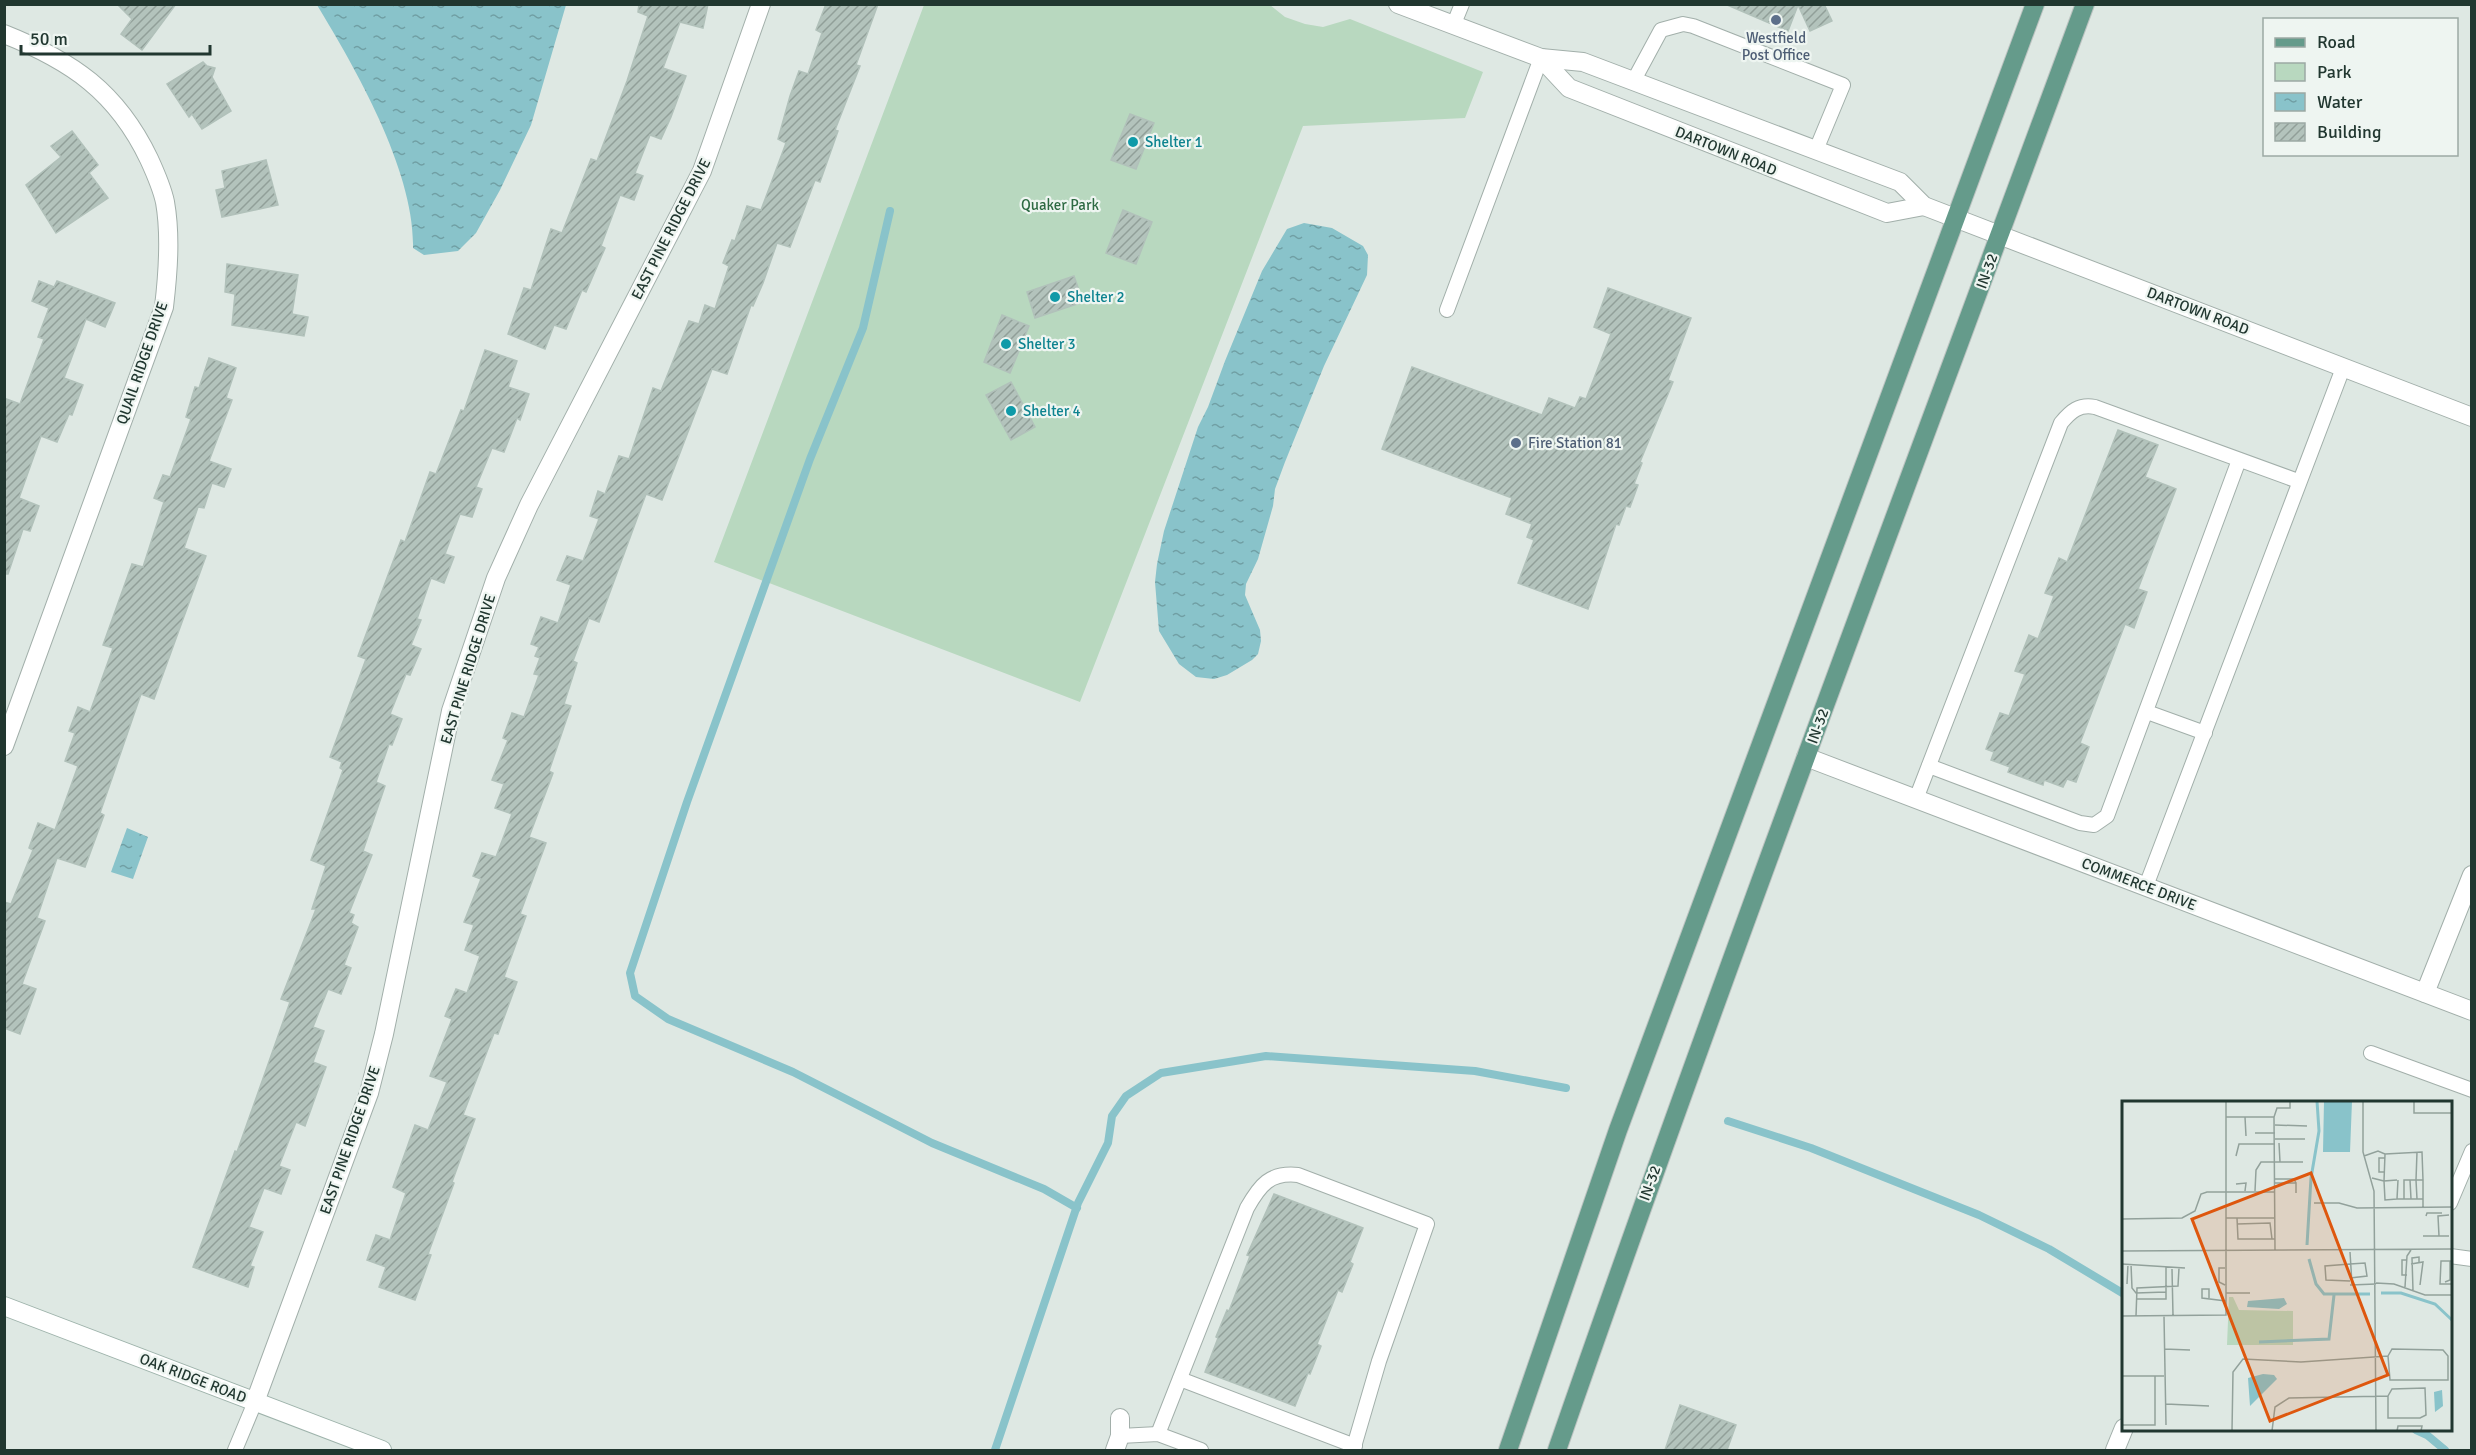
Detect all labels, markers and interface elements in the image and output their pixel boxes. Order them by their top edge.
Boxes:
marker: Westfield Post Office [1769,13,1783,27]
scale bar [21,18,210,56]
legend [2263,18,2458,156]
text: 50 m [30,28,68,50]
place label: Westfield Post Office [1742,29,1810,64]
text: Road [2317,31,2356,53]
text: Park [2317,61,2352,83]
text: Water [2317,91,2363,113]
text: Building [2317,121,2381,143]
street label: DARTOWN ROAD [1673,122,1779,180]
place label: Shelter 1 [1145,133,1203,151]
marker: Shelter 1 [1126,135,1140,149]
street label: EAST PINE RIDGE DRIVE [628,155,714,303]
park label: Quaker Park [1021,196,1099,214]
street label: IN-32 [1972,251,2002,291]
street label: DARTOWN ROAD [2144,283,2252,339]
place label: Shelter 2 [1067,288,1125,306]
marker: Shelter 2 [1048,290,1062,304]
street label: QUAIL RIDGE DRIVE [113,299,171,427]
place label: Shelter 3 [1018,335,1076,353]
marker: Shelter 3 [999,337,1013,351]
place label: Shelter 4 [1023,402,1081,420]
marker: Shelter 4 [1004,404,1018,418]
place label: Fire Station 81 [1528,434,1622,452]
marker: Fire Station 81 [1509,436,1523,450]
street label: EAST PINE RIDGE DRIVE [437,592,499,746]
street label: IN-32 [1803,706,1833,746]
street label: COMMERCE DRIVE [2079,854,2199,914]
street label: EAST PINE RIDGE DRIVE [316,1063,384,1217]
inset map [2122,1101,2452,1431]
street label: IN-32 [1635,1163,1665,1203]
street label: OAK RIDGE ROAD [137,1349,249,1407]

